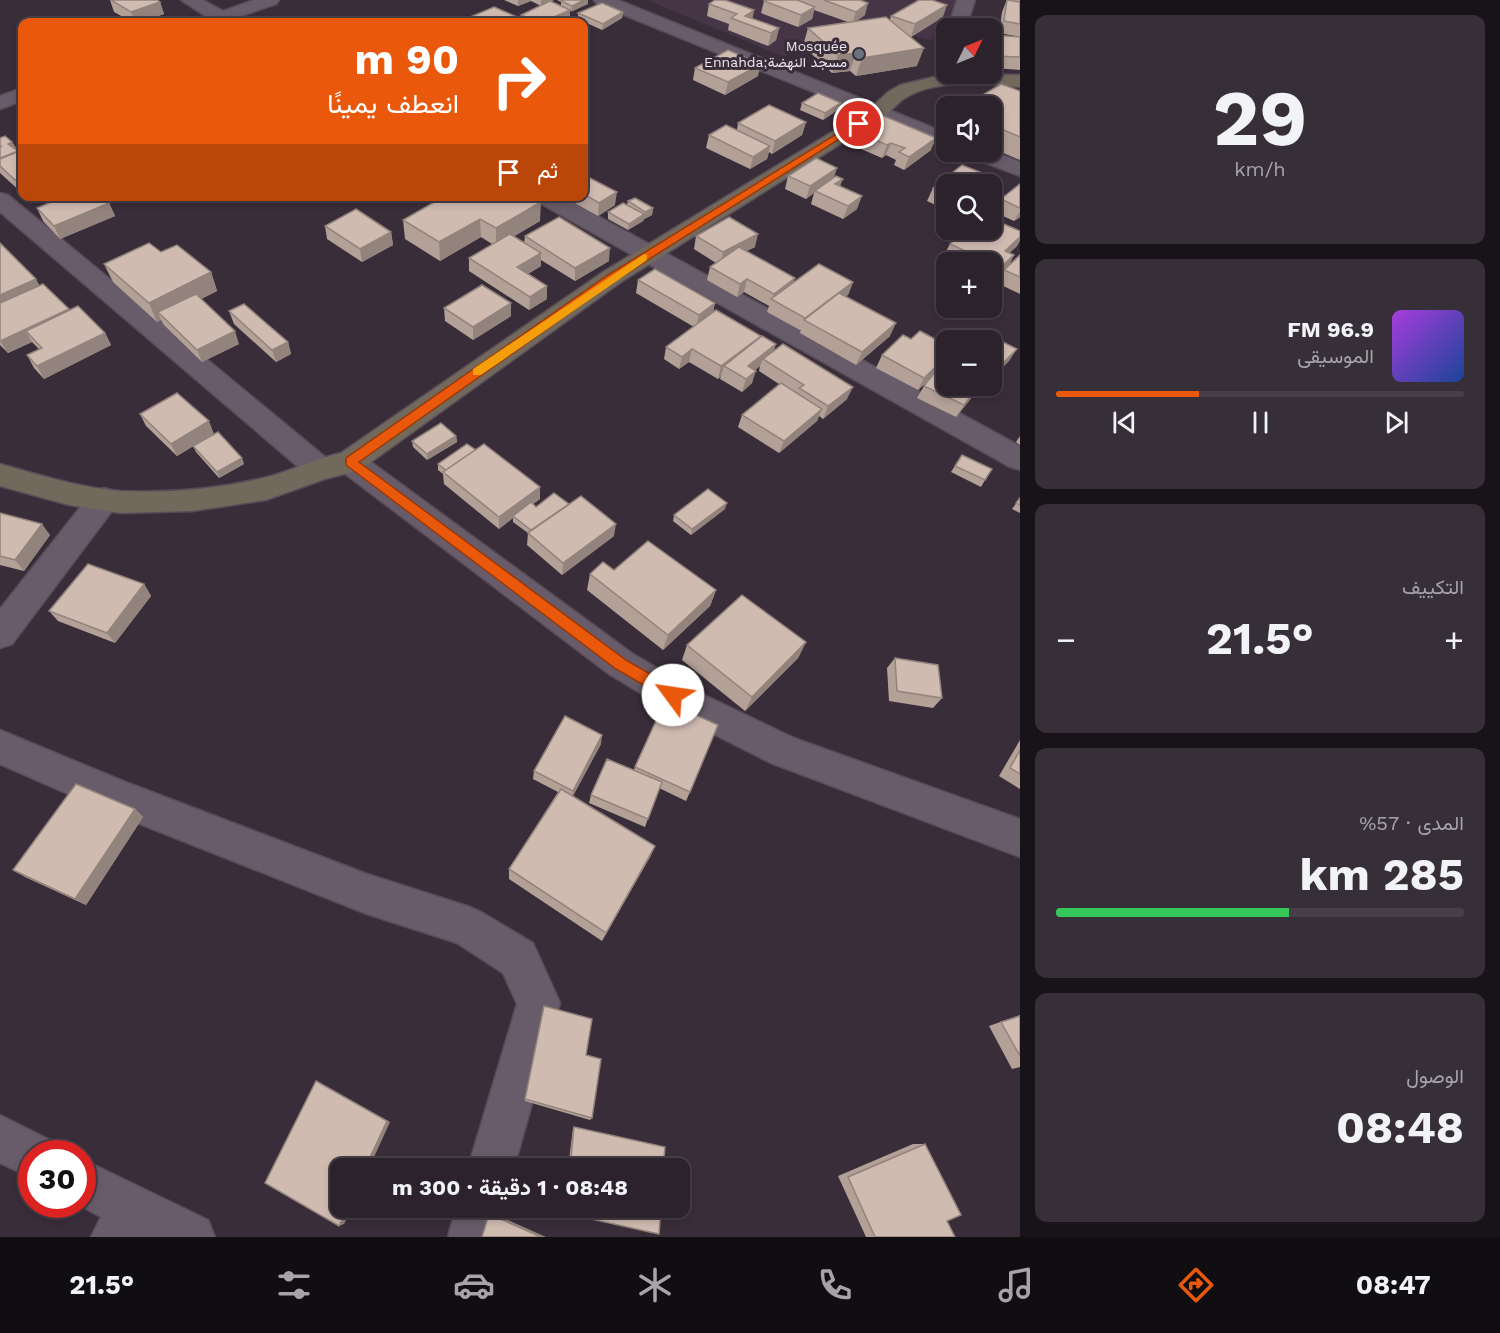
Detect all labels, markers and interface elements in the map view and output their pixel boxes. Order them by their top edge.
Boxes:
north arrow [936,18,1002,84]
map controls [936,18,1002,396]
text: 90 m [355,35,459,84]
place label: Mosquée Ennahda;مسجد النهضة [704,38,847,71]
icon: right [480,42,558,120]
marker: Mosquée Ennahda;مسجد النهضة [852,47,866,61]
text: 29 [1213,72,1307,164]
text: انعطف يمينًا [327,88,459,120]
button: sound [936,96,1002,162]
pin [833,98,884,149]
icon: arrive [842,107,875,140]
icon: arrive [492,156,525,189]
text: km/h [1234,157,1286,181]
text: ثم [537,158,558,183]
button: search [936,174,1002,240]
button: + [936,252,1002,318]
text: 96.9 FM [1287,317,1374,342]
button: − [936,330,1002,396]
text: الموسيقى [1297,344,1374,368]
icon: previous [1108,406,1141,439]
icon: pause [1244,406,1277,439]
icon: next [1380,406,1413,439]
text: التكييف [1402,575,1464,599]
text: 21.5° [1206,612,1314,665]
text: − [1056,620,1076,659]
text: + [1444,620,1464,659]
position arrow [641,663,705,727]
text: المدى · 57% [1359,811,1464,835]
text: 285 km [1300,848,1464,901]
text: الوصول [1406,1064,1464,1088]
text: 08:48 [1336,1101,1464,1154]
speed limit sign: 30 [18,1140,96,1218]
text: 08:48 · 1 دقيقة · 300 m [392,1175,628,1200]
icon: filters [273,1264,315,1306]
icon: car [453,1264,495,1306]
icon: climate [634,1264,676,1306]
icon: phone [814,1264,856,1306]
icon: music [995,1264,1037,1306]
icon: directions [1175,1264,1217,1306]
text: 21.5° [69,1269,134,1301]
text: 08:47 [1356,1269,1431,1301]

